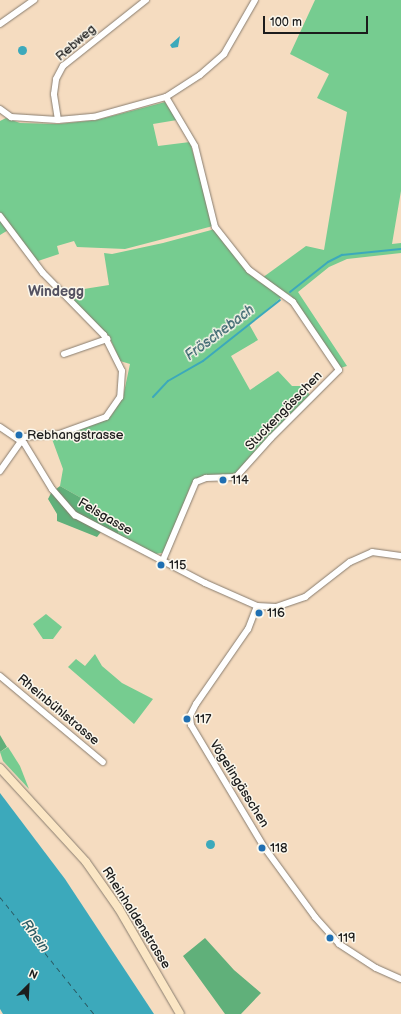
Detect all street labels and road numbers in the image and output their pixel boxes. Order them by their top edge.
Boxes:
street label: Rebweg [53,21,99,65]
street label: Stuckengässchen [242,368,326,454]
street label: Felsgasse [75,495,135,539]
street label: Rheinbühlstrasse [14,671,102,749]
street label: Vögelingässchen [206,738,272,830]
street label: Rheinhaldenstrasse [98,864,174,972]

